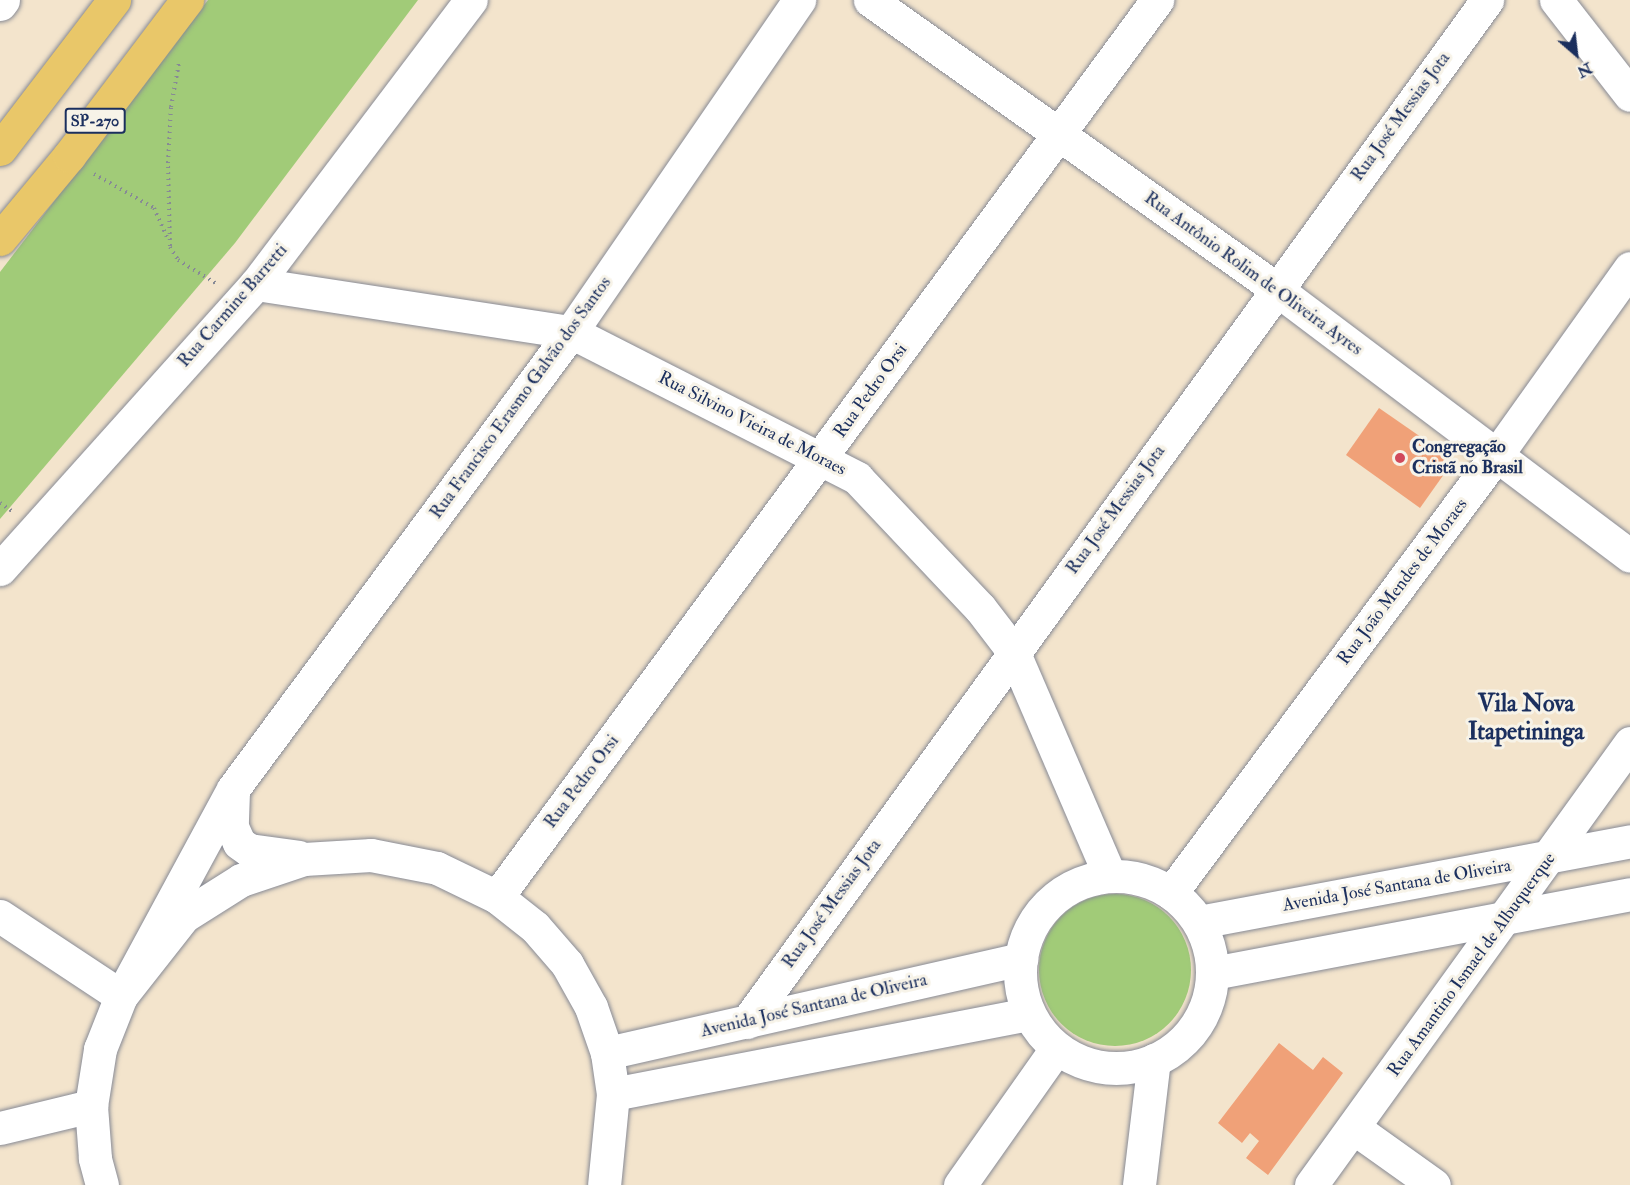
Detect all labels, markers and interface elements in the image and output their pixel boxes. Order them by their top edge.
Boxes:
north arrow [1546,24,1606,84]
street label: Rua José Messias Jota [1347,48,1455,186]
text: N [1573,58,1595,82]
road number: SP-270 [64,108,127,134]
street label: Rua Antônio Rolim de Oliveira Ayres [1140,188,1366,360]
street label: Rua Carmine Barretti [174,240,292,372]
street label: Rua Francisco Erasmo Galvão dos Santos [426,273,616,523]
street label: Rua Pedro Orsi [830,340,912,442]
street label: Rua Silvino Vieira de Moraes [654,367,850,481]
place label: Congregação Cristã no Brasil [1412,437,1523,480]
street label: Rua José Messias Jota [1062,441,1170,579]
marker: Congregação Cristã no Brasil [1393,451,1407,465]
street label: Rua João Mendes de Moraes [1333,495,1473,669]
district label: Vila Nova Itapetininga [1468,690,1584,746]
street label: Rua Pedro Orsi [540,731,624,833]
street label: Rua José Messias Jota [778,835,886,973]
street label: Rua Amantino Ismael de Albuquerque [1383,849,1561,1081]
street label: Avenida José Santana de Oliveira [1281,855,1513,917]
street label: Avenida José Santana de Oliveira [699,969,929,1043]

